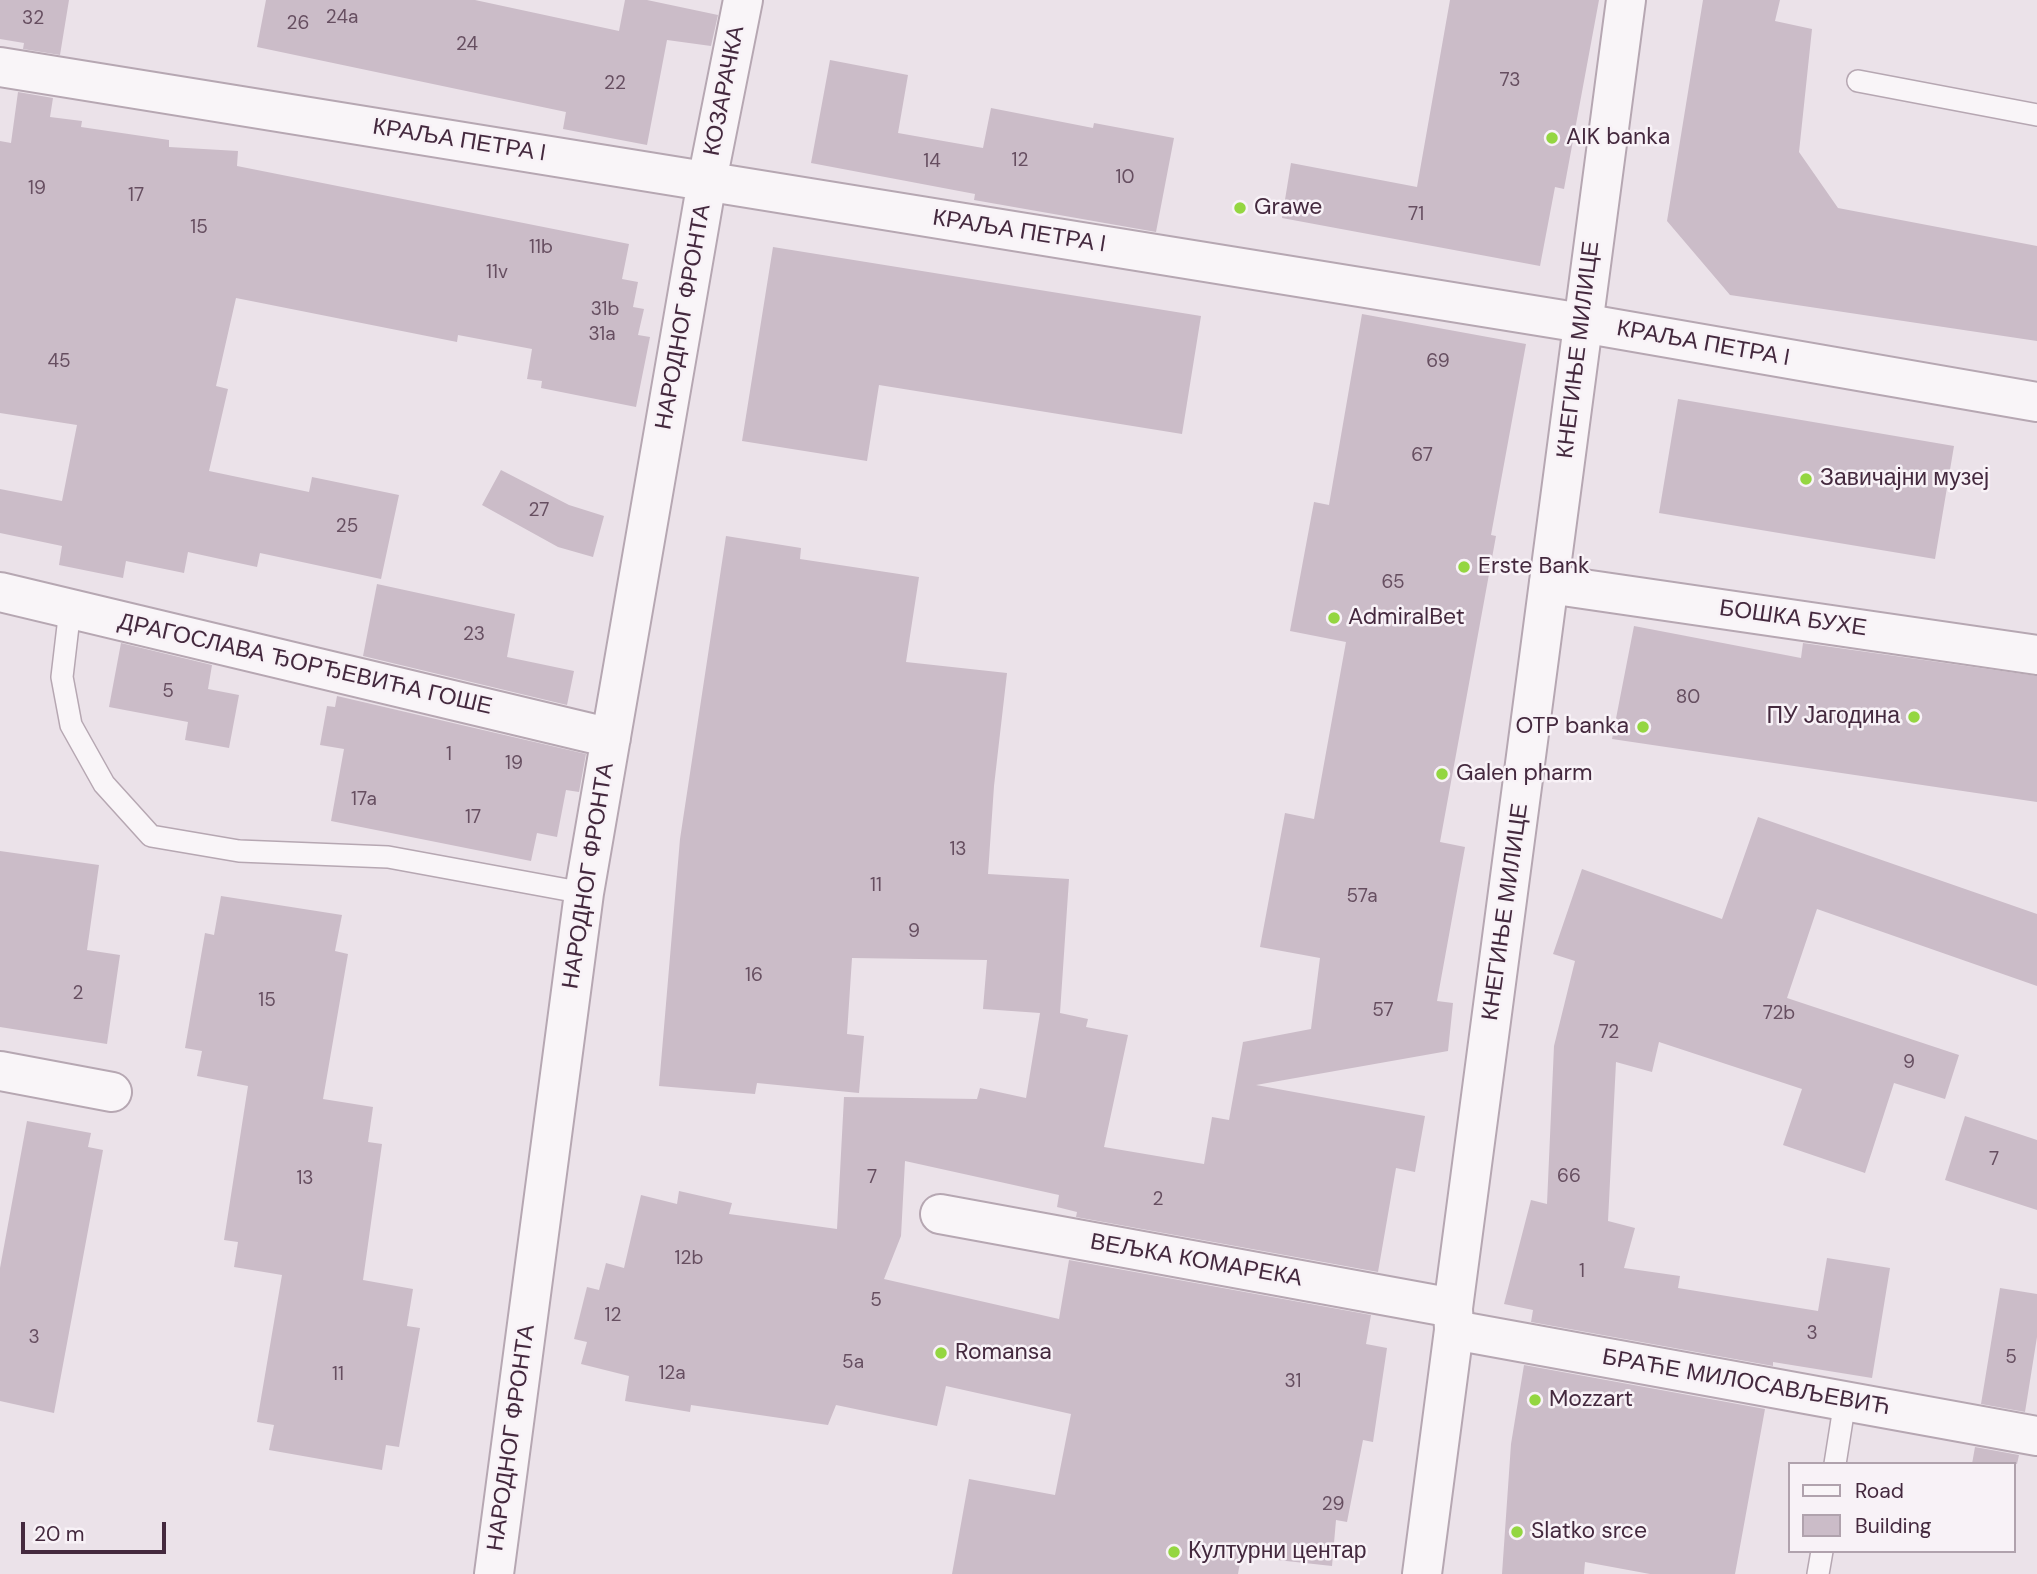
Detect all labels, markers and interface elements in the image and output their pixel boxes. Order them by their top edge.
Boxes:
house number: 24a [326,7,358,29]
house number: 32 [22,8,44,30]
house number: 26 [287,13,309,35]
street label: КОЗАРАЧКА [699,24,751,158]
house number: 24 [456,34,478,56]
house number: 73 [1500,70,1520,92]
house number: 22 [604,73,626,95]
street label: КРАЉА ПЕТРА I [370,114,548,168]
place label: AIK banka [1566,124,1670,152]
marker: AIK banka [1544,130,1560,146]
house number: 12 [1012,150,1028,172]
house number: 14 [923,151,941,173]
house number: 10 [1116,167,1134,189]
house number: 19 [28,178,46,200]
house number: 17 [128,185,144,207]
place label: Grawe [1254,194,1322,222]
marker: Grawe [1232,200,1248,216]
street label: НАРОДНОГ ФРОНТА [651,202,717,432]
house number: 71 [1408,204,1424,226]
street label: КРАЉА ПЕТРА I [930,205,1108,259]
house number: 15 [190,217,208,239]
house number: 11b [529,237,553,259]
street label: КНЕГИЊЕ МИЛИЦЕ [1552,240,1606,460]
house number: 11v [486,262,508,284]
house number: 31b [591,299,619,321]
street label: КРАЉА ПЕТРА I [1614,315,1792,373]
house number: 31a [588,324,616,346]
house number: 45 [47,351,71,373]
house number: 69 [1426,351,1450,373]
house number: 67 [1411,445,1433,467]
place label: Завичајни музеј [1820,465,1989,493]
marker: Завичајни музеј [1798,471,1814,487]
house number: 27 [529,500,549,522]
house number: 25 [336,516,358,538]
place label: Erste Bank [1478,553,1590,581]
marker: Erste Bank [1456,559,1472,575]
house number: 65 [1381,572,1405,594]
street label: БОШКА БУХЕ [1718,595,1868,643]
place label: AdmiralBet [1348,604,1465,632]
street label: ДРАГОСЛАВА ЂОРЂЕВИЋА ГОШЕ [115,608,495,722]
marker: AdmiralBet [1326,610,1342,626]
house number: 23 [463,624,485,646]
house number: 5 [162,681,174,703]
house number: 80 [1676,687,1700,709]
place label: ПУ Јагодина [1767,703,1900,731]
marker: ПУ Јагодина [1906,709,1922,725]
place label: OTP banka [1516,713,1629,741]
marker: OTP banka [1635,719,1651,735]
house number: 1 [446,744,452,766]
house number: 19 [505,753,523,775]
place label: Galen pharm [1456,760,1593,788]
street label: НАРОДНОГ ФРОНТА [558,761,620,991]
marker: Galen pharm [1434,766,1450,782]
house number: 17a [351,789,377,811]
street label: КНЕГИЊЕ МИЛИЦЕ [1477,802,1535,1022]
house number: 17 [465,807,481,829]
house number: 13 [949,839,967,861]
house number: 11 [870,875,882,897]
house number: 57a [1346,886,1378,908]
house number: 9 [908,921,920,943]
house number: 16 [745,965,763,987]
house number: 2 [73,983,83,1005]
house number: 15 [258,990,276,1012]
house number: 57 [1372,1000,1394,1022]
house number: 72b [1763,1003,1795,1025]
house number: 72 [1599,1022,1619,1044]
house number: 9 [1903,1052,1915,1074]
house number: 7 [1989,1149,1999,1171]
house number: 66 [1557,1166,1581,1188]
house number: 7 [867,1167,877,1189]
house number: 13 [296,1168,314,1190]
house number: 2 [1153,1189,1163,1211]
street label: ВЕЉКА КОМАРЕКА [1088,1229,1304,1293]
house number: 12b [675,1248,703,1270]
house number: 1 [1579,1261,1585,1283]
house number: 5 [870,1290,882,1312]
house number: 12 [605,1305,621,1327]
street label: НАРОДНОГ ФРОНТА [482,1323,542,1553]
house number: 3 [1806,1323,1818,1345]
house number: 3 [28,1327,40,1349]
place label: Romansa [955,1339,1052,1367]
street label: БРАЋЕ МИЛОСАВЉЕВИЋ [1600,1344,1892,1422]
marker: Romansa [933,1345,949,1361]
house number: 5 [2005,1347,2017,1369]
house number: 5a [842,1352,864,1374]
house number: 12a [658,1363,686,1385]
house number: 11 [332,1364,344,1386]
house number: 31 [1285,1371,1301,1393]
place label: Mozzart [1549,1386,1633,1414]
marker: Mozzart [1527,1392,1543,1408]
legend [1788,1462,2016,1553]
text: Road [1855,1477,1904,1505]
house number: 29 [1322,1494,1344,1516]
scale bar [24,1508,170,1552]
text: Building [1855,1512,1931,1540]
place label: Slatko srce [1531,1518,1647,1546]
text: 20 m [34,1520,85,1548]
marker: Slatko srce [1509,1524,1525,1540]
place label: Културни центар [1188,1538,1367,1566]
marker: Културни центар [1166,1544,1182,1560]

